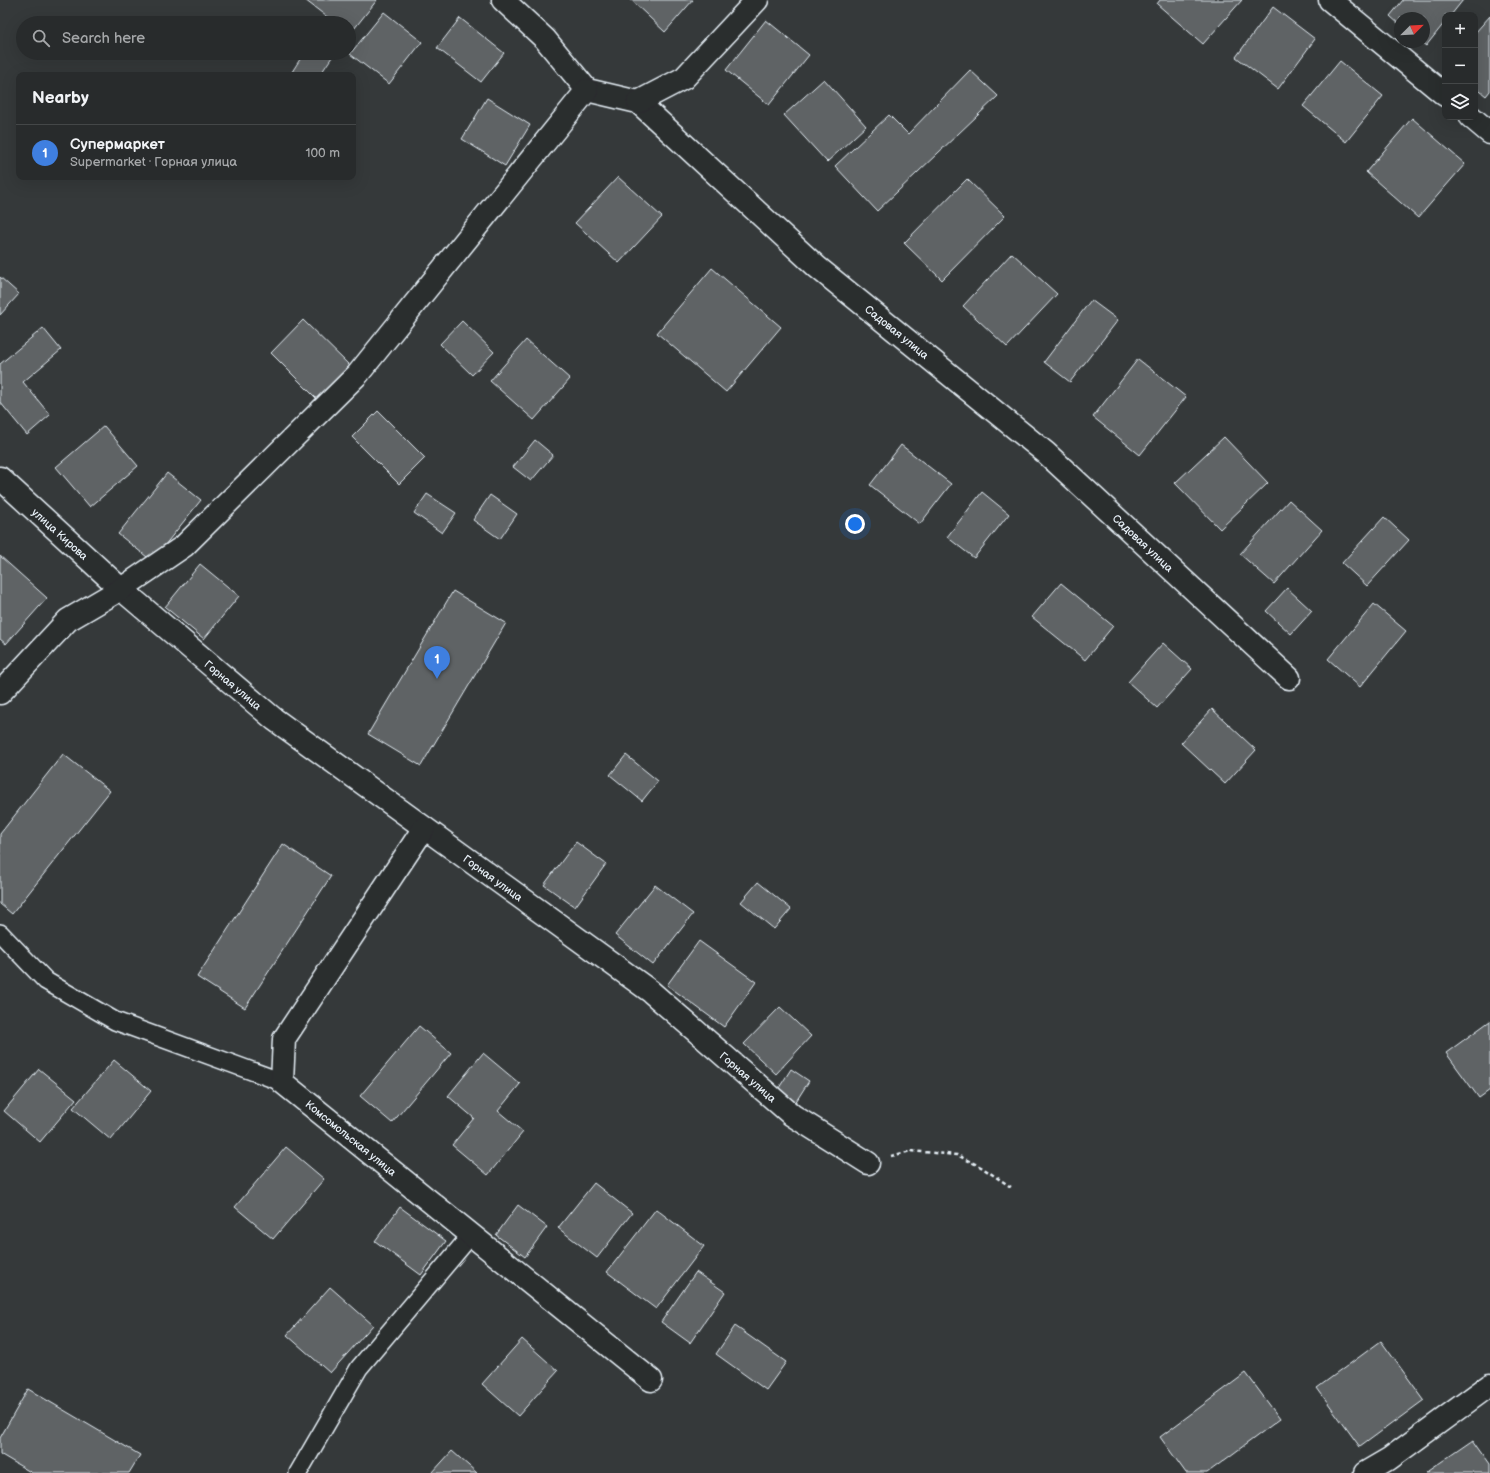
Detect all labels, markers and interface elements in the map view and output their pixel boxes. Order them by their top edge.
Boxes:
north arrow [1394,12,1430,48]
map controls [1442,12,1478,120]
button: + [1442,12,1478,48]
search box [16,16,356,60]
icon: search [30,27,52,49]
text: Search here [62,29,145,48]
button: − [1442,48,1478,84]
button: layers [1442,84,1478,120]
text: Nearby [32,88,89,108]
text: Супермаркет [70,135,165,154]
text: 1 [42,145,48,161]
text: 100 m [305,145,340,161]
text: Supermarket · Горная улица [70,154,237,170]
street label: Садовая улица [862,303,932,362]
street label: улица Кирова [29,506,91,563]
street label: Садовая улица [1110,512,1176,575]
your location [845,514,865,534]
pin: 1 [424,646,450,679]
street label: Горная улица [202,658,264,713]
street label: Горная улица [460,852,525,905]
street label: Горная улица [717,1049,779,1106]
street label: Комсомольская улица [303,1098,399,1179]

